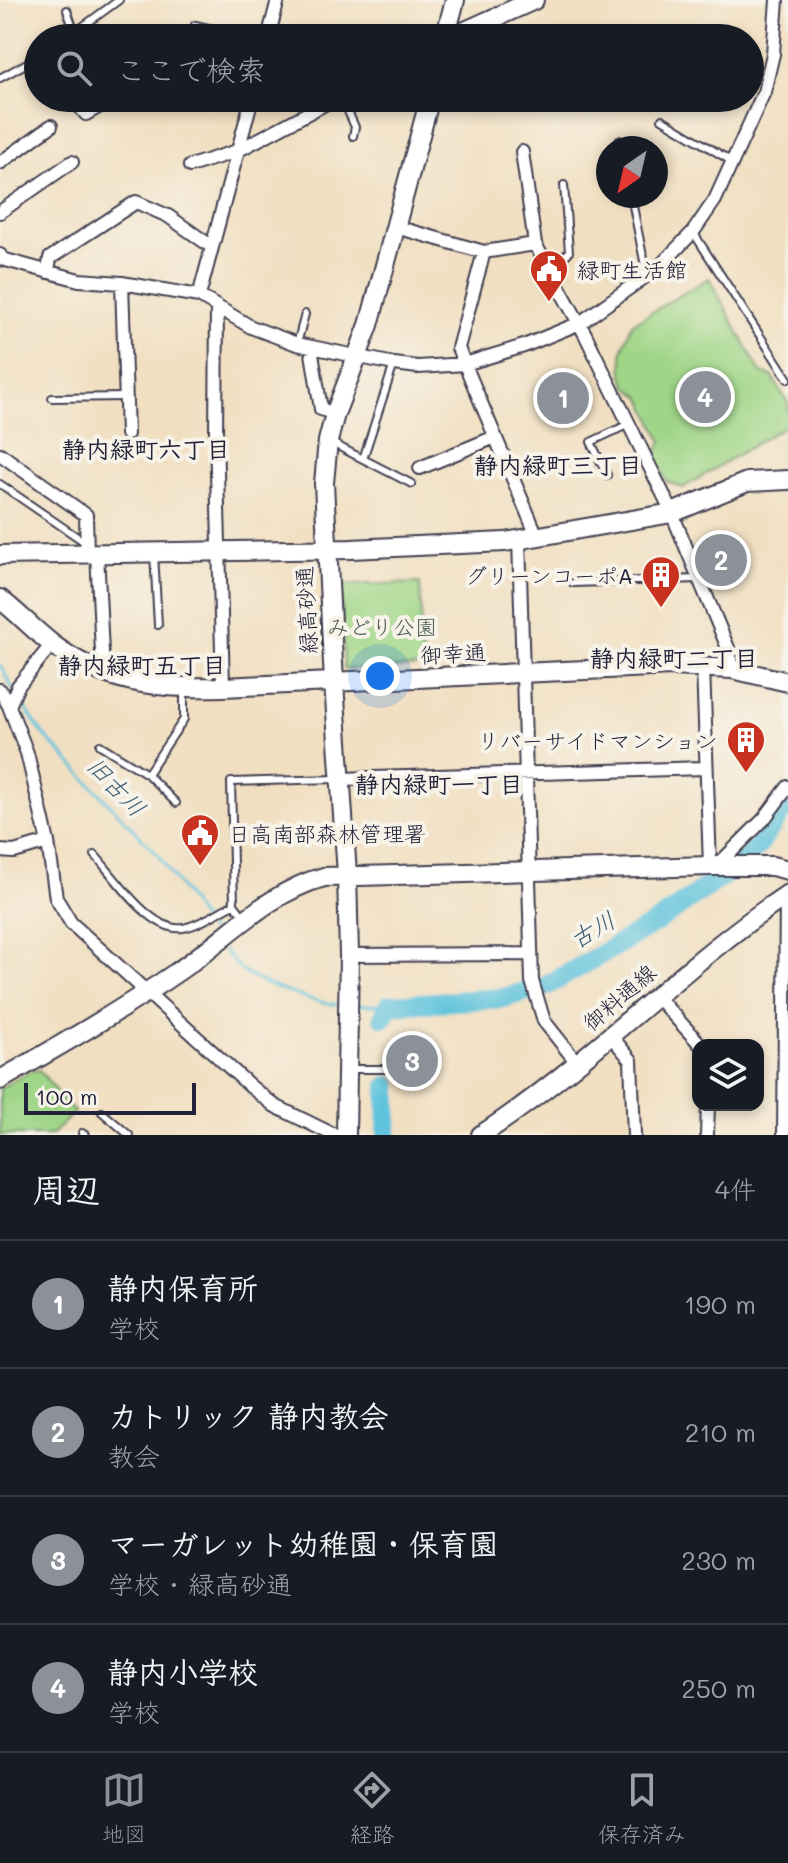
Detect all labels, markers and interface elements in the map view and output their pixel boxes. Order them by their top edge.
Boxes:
search box [24,24,764,112]
icon: search [52,46,96,90]
text: ここで検索 [116,49,266,89]
north arrow [596,136,668,208]
public building icon: 緑町生活館 [528,248,570,303]
place label: 緑町生活館 [577,255,687,284]
pin: 4 [679,367,731,427]
pin: 1 [537,368,589,428]
district label: 静内緑町六丁目 [62,433,230,464]
district label: 静内緑町三丁目 [474,449,642,480]
pin: 2 [695,530,747,590]
building icon: グリーンコーポA [640,554,682,609]
place label: グリーンコーポA [465,561,633,590]
street label: 緑高砂通 [289,565,323,655]
park label: みどり公園 [327,612,437,641]
street label: 御幸通 [419,637,487,669]
district label: 静内緑町二丁目 [590,642,758,673]
district label: 静内緑町五丁目 [58,649,226,680]
your location [360,656,400,696]
building icon: リバーサイドマンション [725,719,767,774]
place label: リバーサイドマンション [477,726,718,755]
water label: 旧古川 [81,749,153,823]
district label: 静内緑町一丁目 [355,768,523,799]
public building icon: 日高南部森林管理署 [179,812,221,867]
place label: 日高南部森林管理署 [228,819,426,848]
water label: 古川 [563,904,621,954]
street label: 御料通線 [576,957,662,1037]
pin: 3 [386,1031,438,1091]
map controls [692,1039,764,1111]
button: layers [692,1039,764,1111]
scale bar [24,1079,196,1115]
text: 100 m [36,1082,98,1111]
text: 周辺 [32,1166,100,1211]
text: 4件 [715,1172,756,1206]
text: 静内保育所 [108,1267,258,1307]
text: 1 [52,1287,64,1321]
text: 190 m [684,1287,756,1321]
text: 学校 [108,1311,160,1345]
text: カトリック 静内教会 [108,1395,389,1435]
text: 2 [51,1415,65,1449]
text: 210 m [685,1415,756,1449]
text: 教会 [108,1439,160,1473]
text: マーガレット幼稚園・保育園 [108,1523,499,1563]
text: 3 [50,1543,66,1577]
text: 230 m [681,1543,756,1577]
text: 学校 · 緑高砂通 [108,1567,292,1601]
text: 静内小学校 [108,1651,258,1691]
text: 4 [50,1671,66,1705]
text: 250 m [681,1671,756,1705]
text: 学校 [108,1695,160,1729]
tab: 地図 [102,1768,146,1848]
tab: 経路 [350,1768,394,1848]
tab: 保存済み [598,1768,686,1848]

